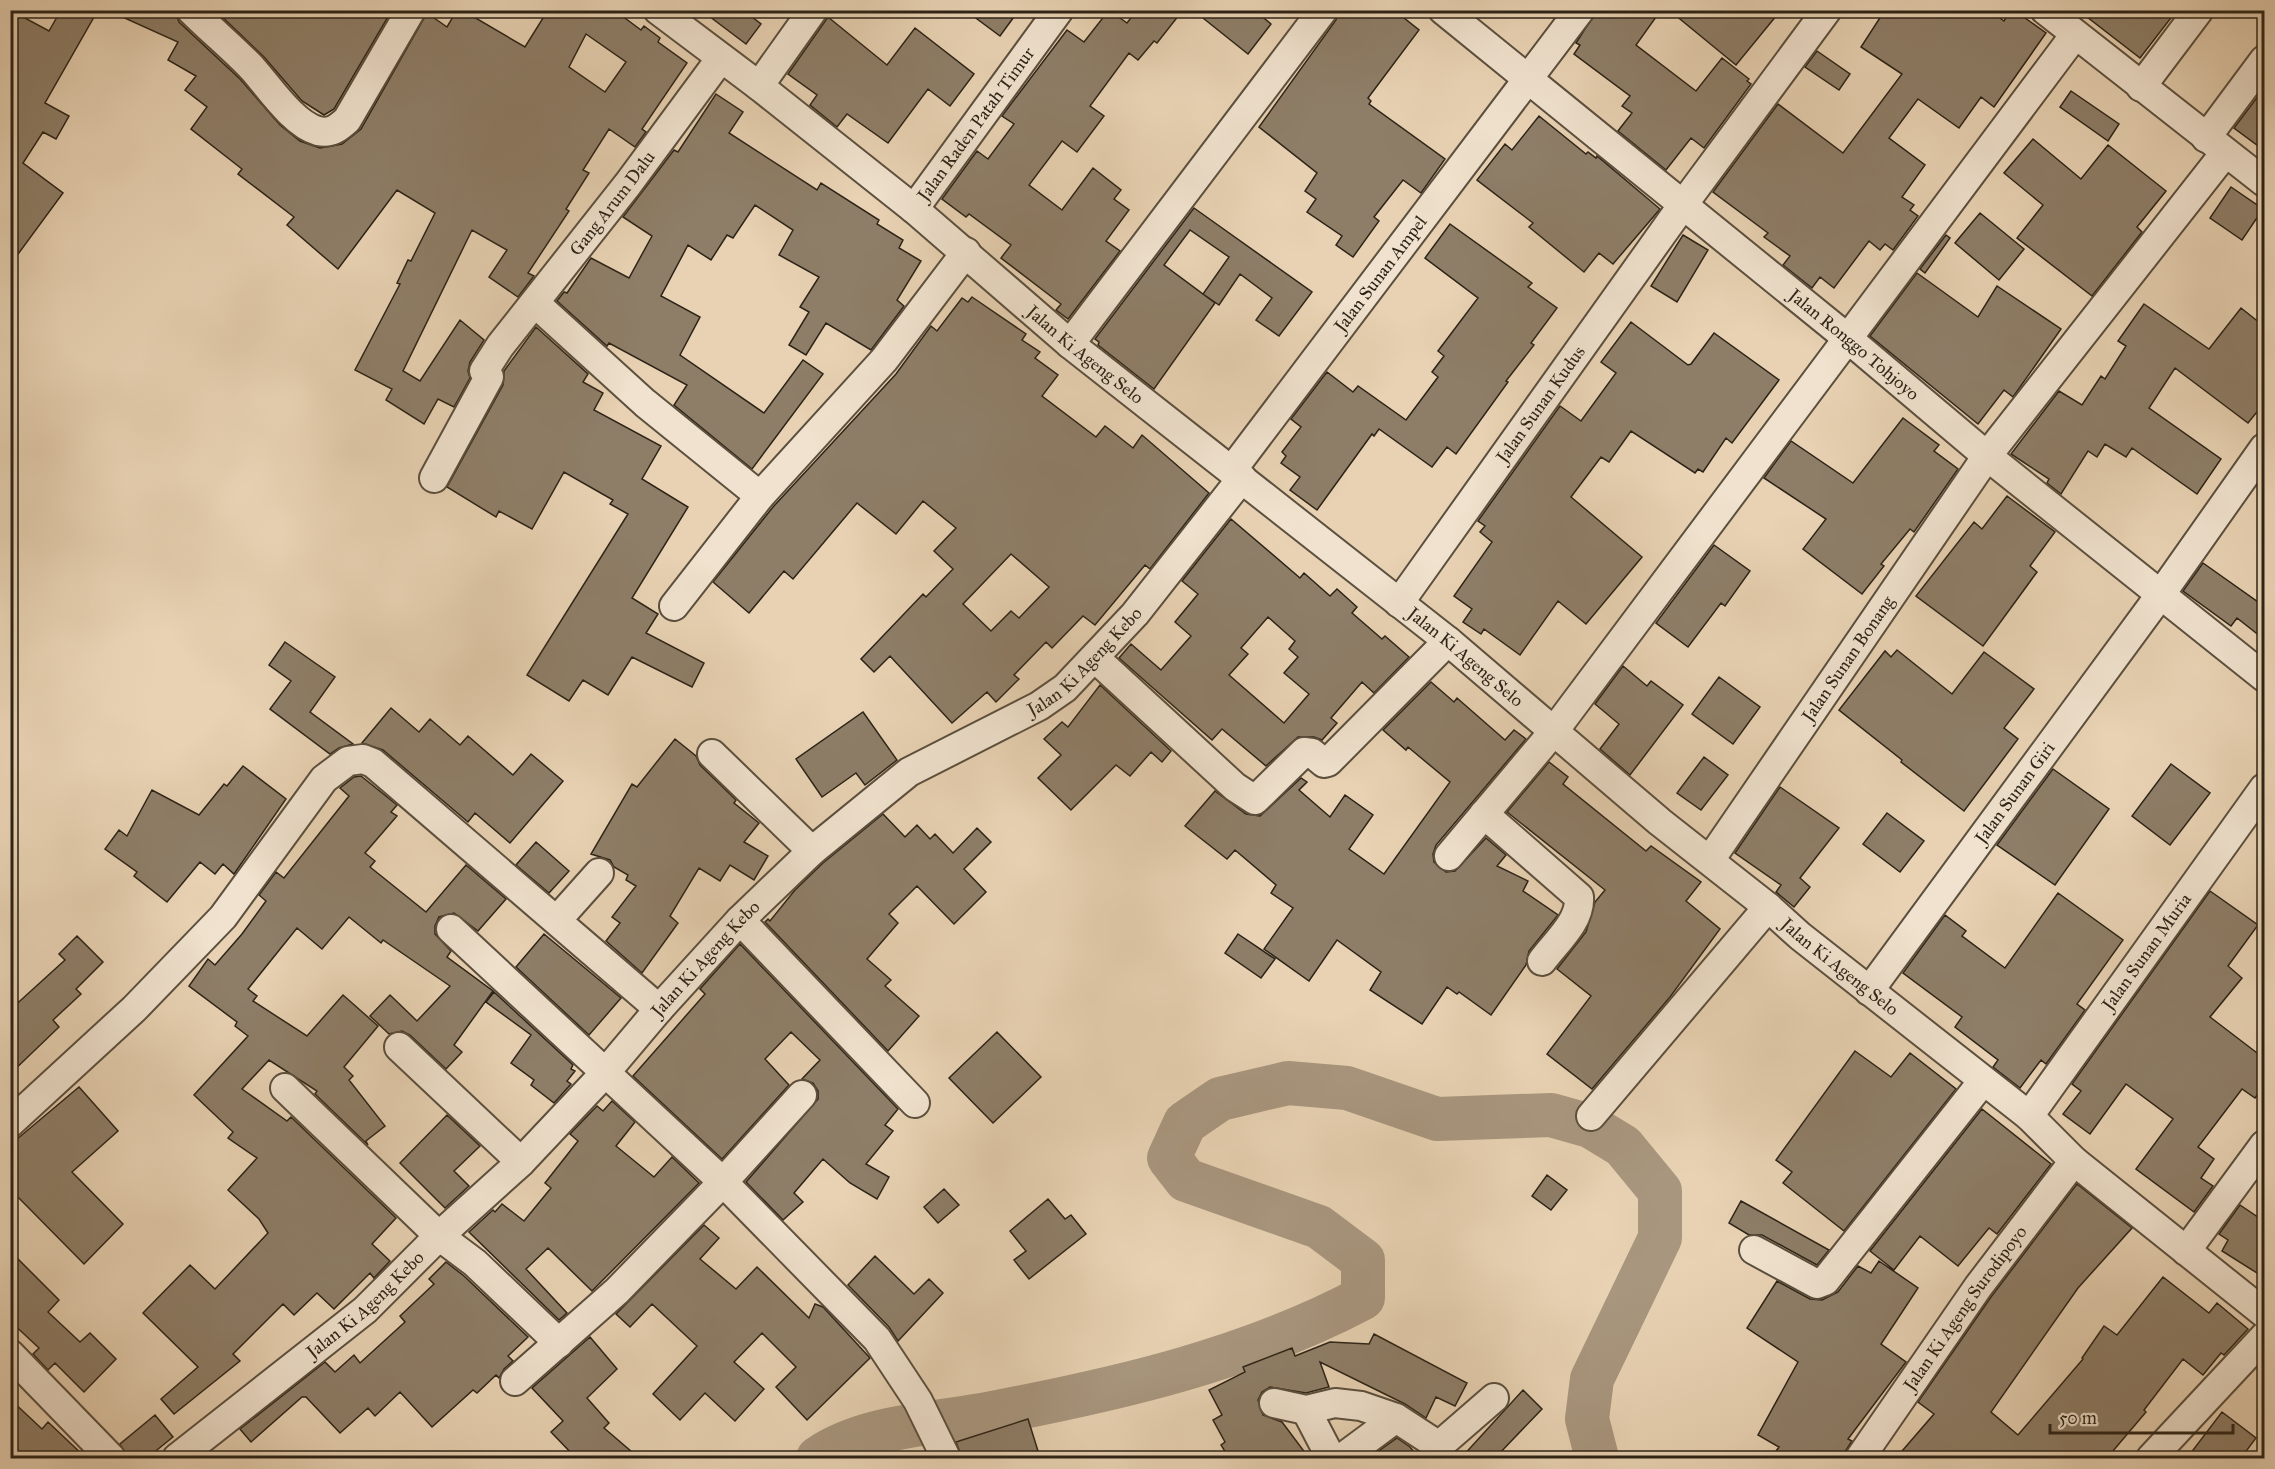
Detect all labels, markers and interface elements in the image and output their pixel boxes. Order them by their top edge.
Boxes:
street label: Jalan Raden Patah Timur [911,43,1039,208]
street label: Gang Arum Dalu [565,146,660,260]
street label: Jalan Sunan Ampel [1328,211,1432,339]
street label: Jalan Ronggo Tohjoyo [1782,283,1924,405]
street label: Jalan Ki Ageng Selo [1020,299,1148,409]
street label: Jalan Sunan Kudus [1490,341,1590,469]
street label: Jalan Sunan Bonang [1796,591,1900,728]
street label: Jalan Ki Ageng Selo [1401,601,1528,712]
street label: Jalan Ki Ageng Kebo [1022,603,1147,723]
street label: Jalan Sunan Giri [1969,737,2060,850]
street label: Jalan Sunan Muria [2096,889,2196,1017]
street label: Jalan Ki Ageng Kebo [645,896,764,1023]
street label: Jalan Ki Ageng Selo [1774,912,1903,1020]
street label: Jalan Ki Ageng Surodipoyo [1898,1221,2032,1397]
street label: Jalan Ki Ageng Kebo [300,1246,429,1365]
scale bar [2050,1397,2233,1435]
text: 50 m [2059,1407,2097,1429]

